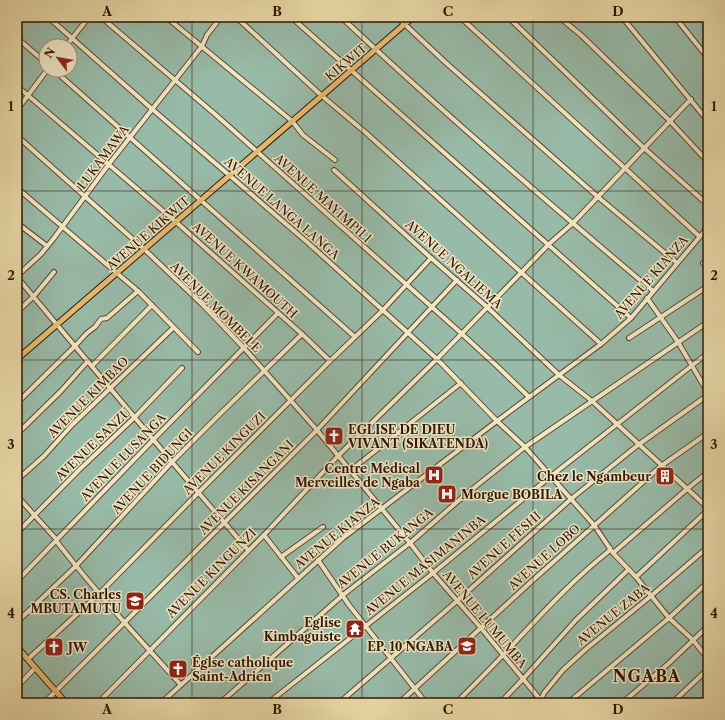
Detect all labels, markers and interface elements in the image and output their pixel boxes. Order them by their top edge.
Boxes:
text: A [101,3,113,19]
text: B [272,3,282,19]
text: C [443,3,453,19]
text: D [612,3,624,19]
north arrow [38,38,78,78]
street label: KIKWIT [322,40,370,84]
text: N [41,45,58,60]
text: 1 [8,98,14,114]
text: 1 [711,98,717,114]
street label: LUKAMAWA [74,121,133,192]
street label: AVENUE MAYIMPILI [271,150,375,246]
street label: AVENUE LANGA LANGA [220,153,344,263]
street label: AVENUE KIKWIT [103,193,193,274]
street label: AVENUE NGALIEMA [402,216,506,312]
street label: AVENUE KWAMOUTH [189,218,301,321]
street label: AVENUE KIANZA [610,232,692,322]
street label: AVENUE MOMBELE [167,258,265,356]
text: 2 [7,267,15,283]
text: 2 [710,267,718,283]
street label: AVENUE KIMBAO [44,353,132,441]
street label: AVENUE SANZU [52,404,134,484]
street label: AVENUE LUSANGA [76,409,170,505]
street label: AVENUE KINGUZI [179,409,268,498]
place label: EGLISE DE DIEU VIVANT (SIKATENDA) [347,422,488,451]
street label: AVENUE BIDUNGI [108,425,195,518]
church icon: EGLISE DE DIEU VIVANT (SIKATENDA) [323,425,345,447]
text: 3 [7,436,15,452]
text: 3 [710,436,718,452]
street label: AVENUE KISANGANI [195,437,296,538]
place label: Centre Médical Merveilles de Ngaba [295,461,421,490]
hospital icon: Centre Médical Merveilles de Ngaba [423,464,445,486]
building icon: Chez le Ngambeur [654,465,676,487]
place label: Chez le Ngambeur [537,469,651,484]
hospital icon: Morgue BOBILA [436,483,458,505]
place label: Morgue BOBILA [461,487,563,502]
street label: AVENUE KIANZA [291,493,383,573]
street label: AVENUE BUKANGA [333,504,437,592]
street label: AVENUE FESHI [463,508,544,583]
street label: AVENUE MASIMANINBA [361,511,489,619]
street label: AVENUE LOBO [504,521,583,594]
street label: AVENUE KINGUNZI [162,525,259,622]
street label: AVENUE LUMUMBA [439,566,531,672]
street label: AVENUE ZABA [573,579,653,649]
place label: CS. Charles MBUTAMUTU [30,587,121,616]
school or university icon: CS. Charles MBUTAMUTU [124,590,146,612]
text: 4 [7,605,15,621]
text: 4 [710,605,718,621]
place label: Eglise Kimbaguiste [264,615,341,644]
temple icon: Eglise Kimbaguiste [344,618,366,640]
school or university icon: EP. 10 NGABA [456,635,478,657]
church icon: JW [43,636,65,658]
place label: EP. 10 NGABA [367,639,454,654]
place label: JW [66,640,88,655]
place label: Églse catholique Saint-Adrien [192,654,293,684]
church icon: Églse catholique Saint-Adrien [167,658,189,680]
district label: NGABA [613,666,681,686]
text: A [101,701,113,717]
text: B [272,701,282,717]
text: C [443,701,453,717]
text: D [612,701,624,717]

